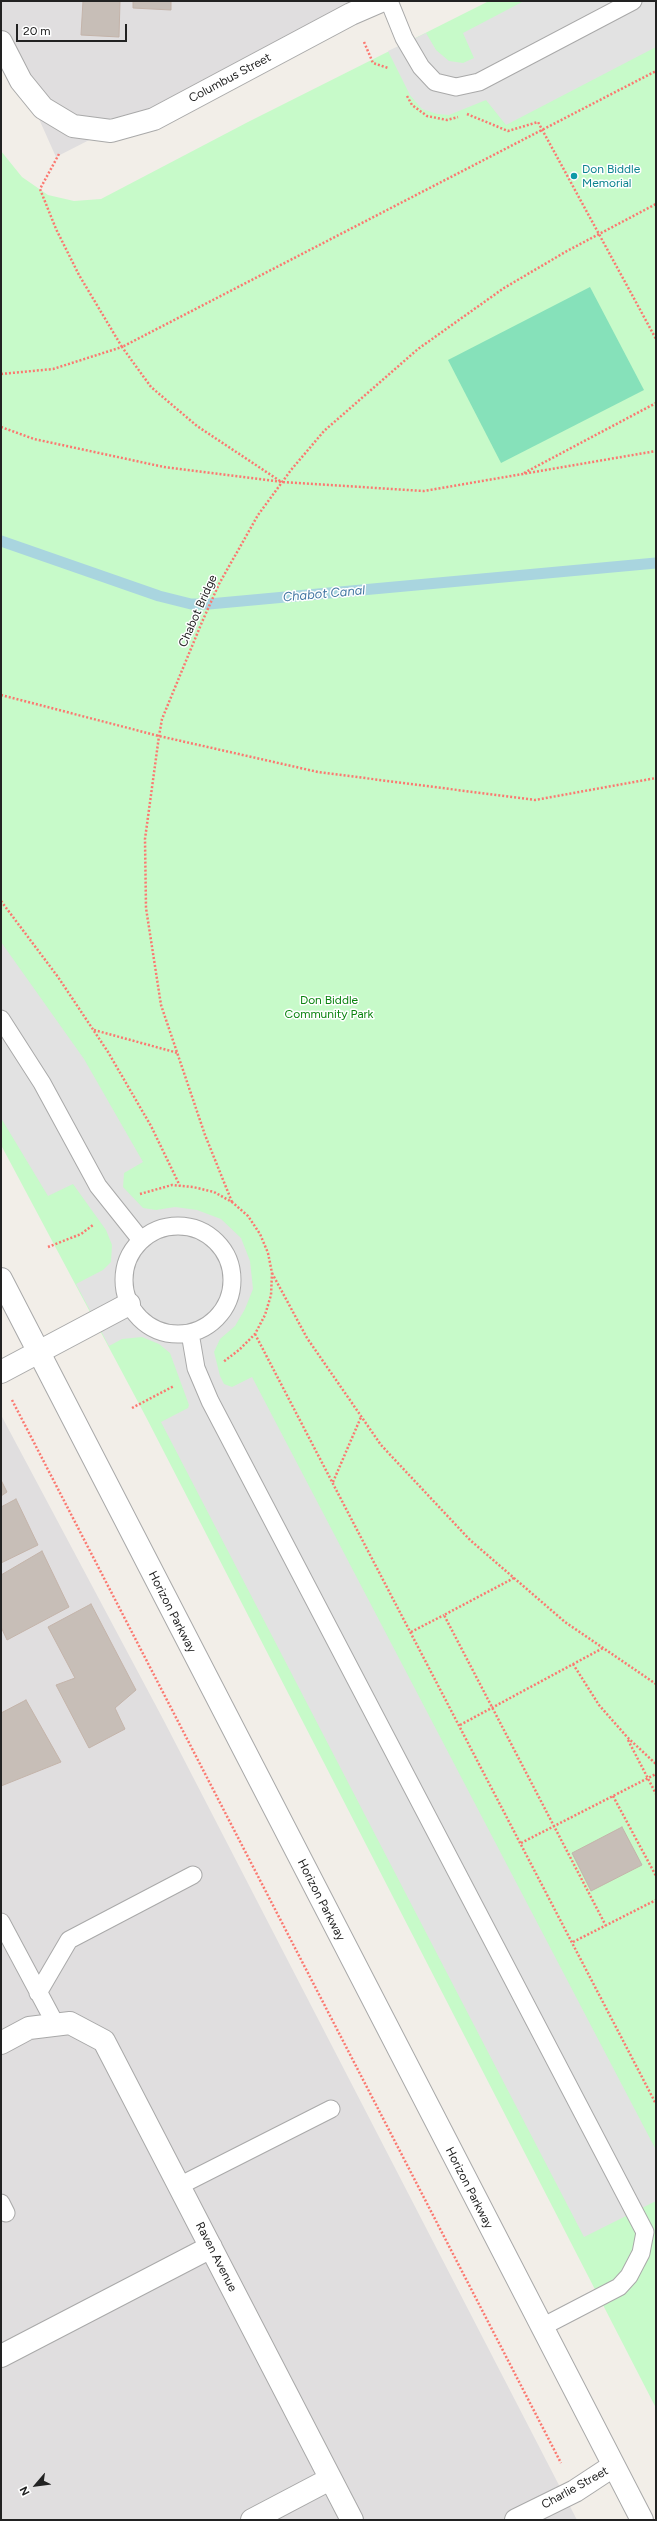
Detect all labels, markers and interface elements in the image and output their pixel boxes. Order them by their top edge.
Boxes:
scale bar [18,16,129,42]
text: 20 m [23,24,51,38]
street label: Columbus Street [186,50,274,106]
place label: Don Biddle Memorial [582,162,640,190]
marker: Don Biddle Memorial [569,171,579,181]
street label: Chabot Bridge [176,573,220,649]
water label: Chabot Canal [282,583,366,605]
park label: Don Biddle Community Park [285,993,373,1021]
street label: Horizon Parkway [145,1569,199,1655]
street label: Horizon Parkway [294,1857,348,1943]
street label: Horizon Parkway [442,2145,496,2231]
street label: Raven Avenue [192,2220,240,2294]
street label: Charlie Street [539,2464,611,2512]
north arrow [16,2465,56,2505]
text: N [17,2484,33,2498]

